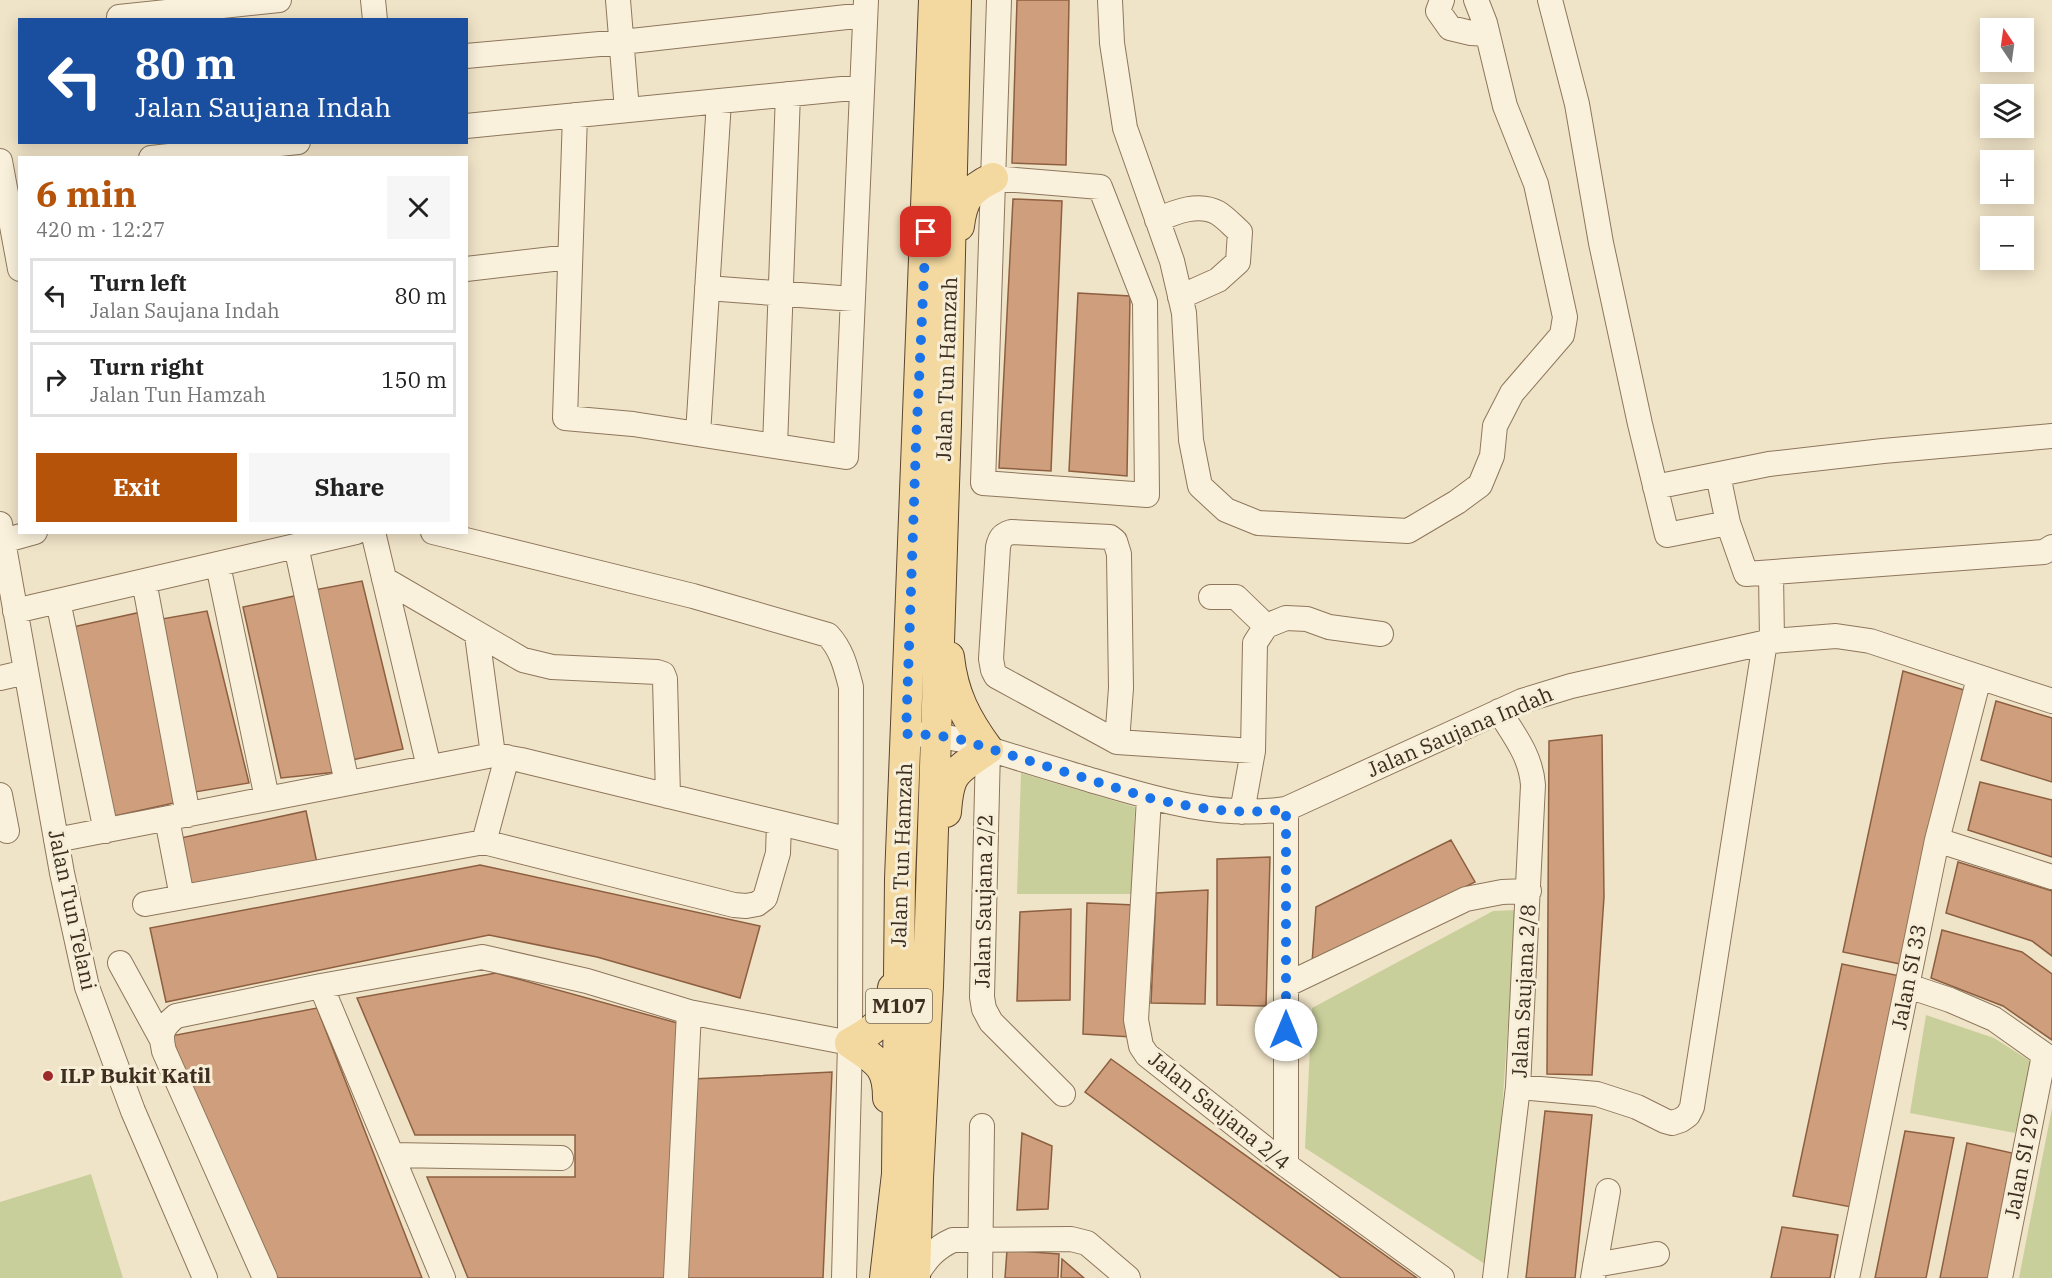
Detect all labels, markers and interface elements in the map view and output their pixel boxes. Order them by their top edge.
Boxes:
north arrow [1980,18,2034,72]
map controls [1980,18,2034,270]
text: 80 m [135,36,236,91]
icon: left [36,42,114,120]
button: layers [1980,84,2034,138]
text: Jalan Saujana Indah [135,89,391,124]
button: + [1980,150,2034,204]
text: 6 min [36,170,137,217]
button: close [387,176,450,239]
pin [900,206,951,257]
icon: arrive [909,215,942,248]
text: 420 m · 12:27 [36,216,165,243]
button: − [1980,216,2034,270]
text: Turn left [90,268,186,297]
street label: Jalan Tun Hamzah [929,276,963,462]
icon: left [39,279,72,312]
text: 80 m [395,281,447,310]
text: Jalan Saujana Indah [90,297,280,324]
text: Turn right [90,352,204,381]
icon: right [39,363,72,396]
text: 150 m [381,365,447,394]
text: Jalan Tun Hamzah [90,381,266,408]
button: Exit [36,453,237,522]
button: Share [249,453,450,522]
street label: Jalan Saujana Indah [1362,679,1557,783]
street label: Jalan Tun Hamzah [884,762,918,948]
street label: Jalan Saujana 2/2 [967,814,999,988]
street label: Jalan Tun Telani [42,827,104,993]
street label: Jalan Saujana 2/8 [1504,903,1542,1079]
street label: Jalan SI 33 [1884,922,1932,1032]
road number: M107 [866,989,932,1023]
position arrow [1254,998,1318,1062]
street label: Jalan Saujana 2/4 [1143,1045,1296,1176]
place label: ILP Bukit Katil [60,1061,211,1089]
marker: ILP Bukit Katil [41,1069,55,1083]
street label: Jalan SI 29 [1997,1111,2045,1221]

